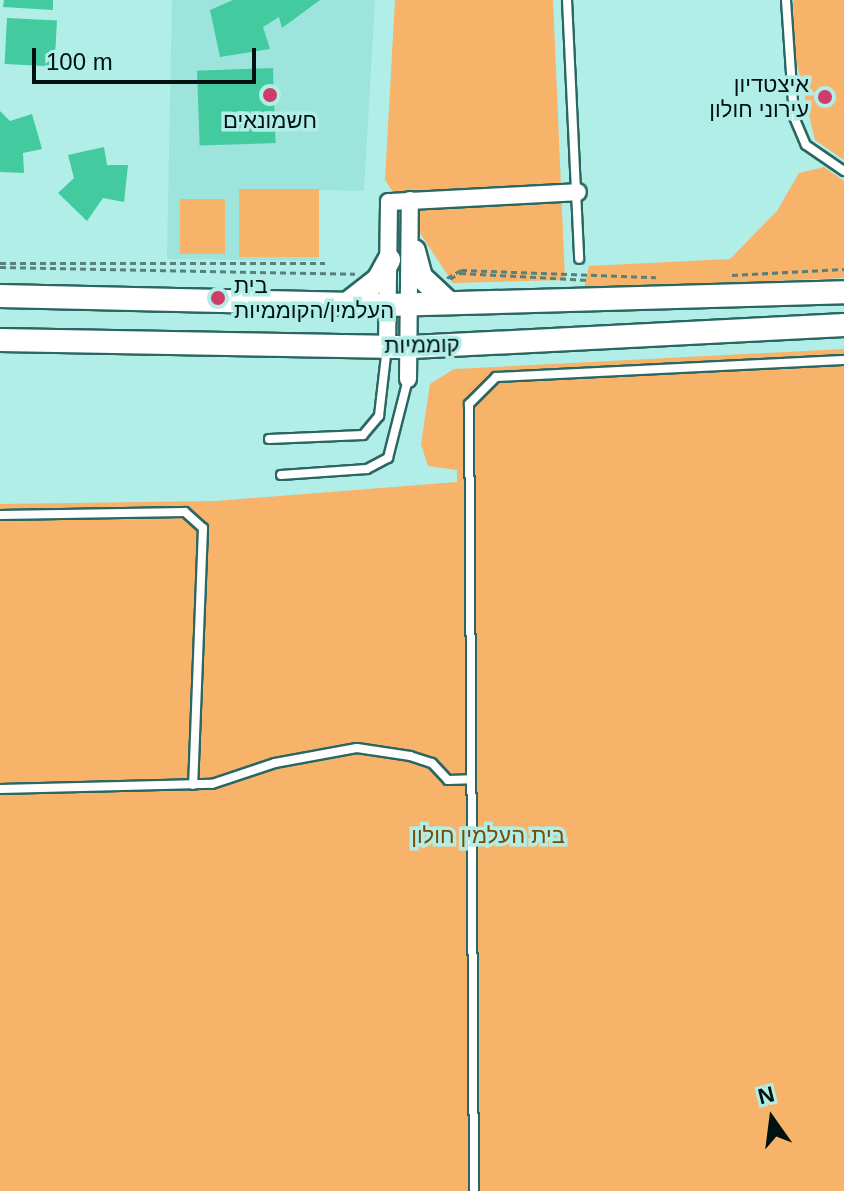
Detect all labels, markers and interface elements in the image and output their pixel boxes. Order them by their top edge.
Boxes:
scale bar [36,32,260,82]
text: 100 m [46,48,113,75]
place label: איצטדיון עירוני חולון [709,71,809,122]
marker: חשמונאים [261,86,279,104]
marker: איצטדיון עירוני חולון [816,88,834,106]
place label: חשמונאים [223,108,317,134]
place label: בית העלמין/הקוממיות [234,272,394,324]
marker: בית העלמין/הקוממיות [209,289,227,307]
street label: קוממיות [384,331,460,359]
park label: בית העלמין חולון [411,823,565,849]
north arrow [732,1079,812,1159]
text: N [755,1081,777,1109]

